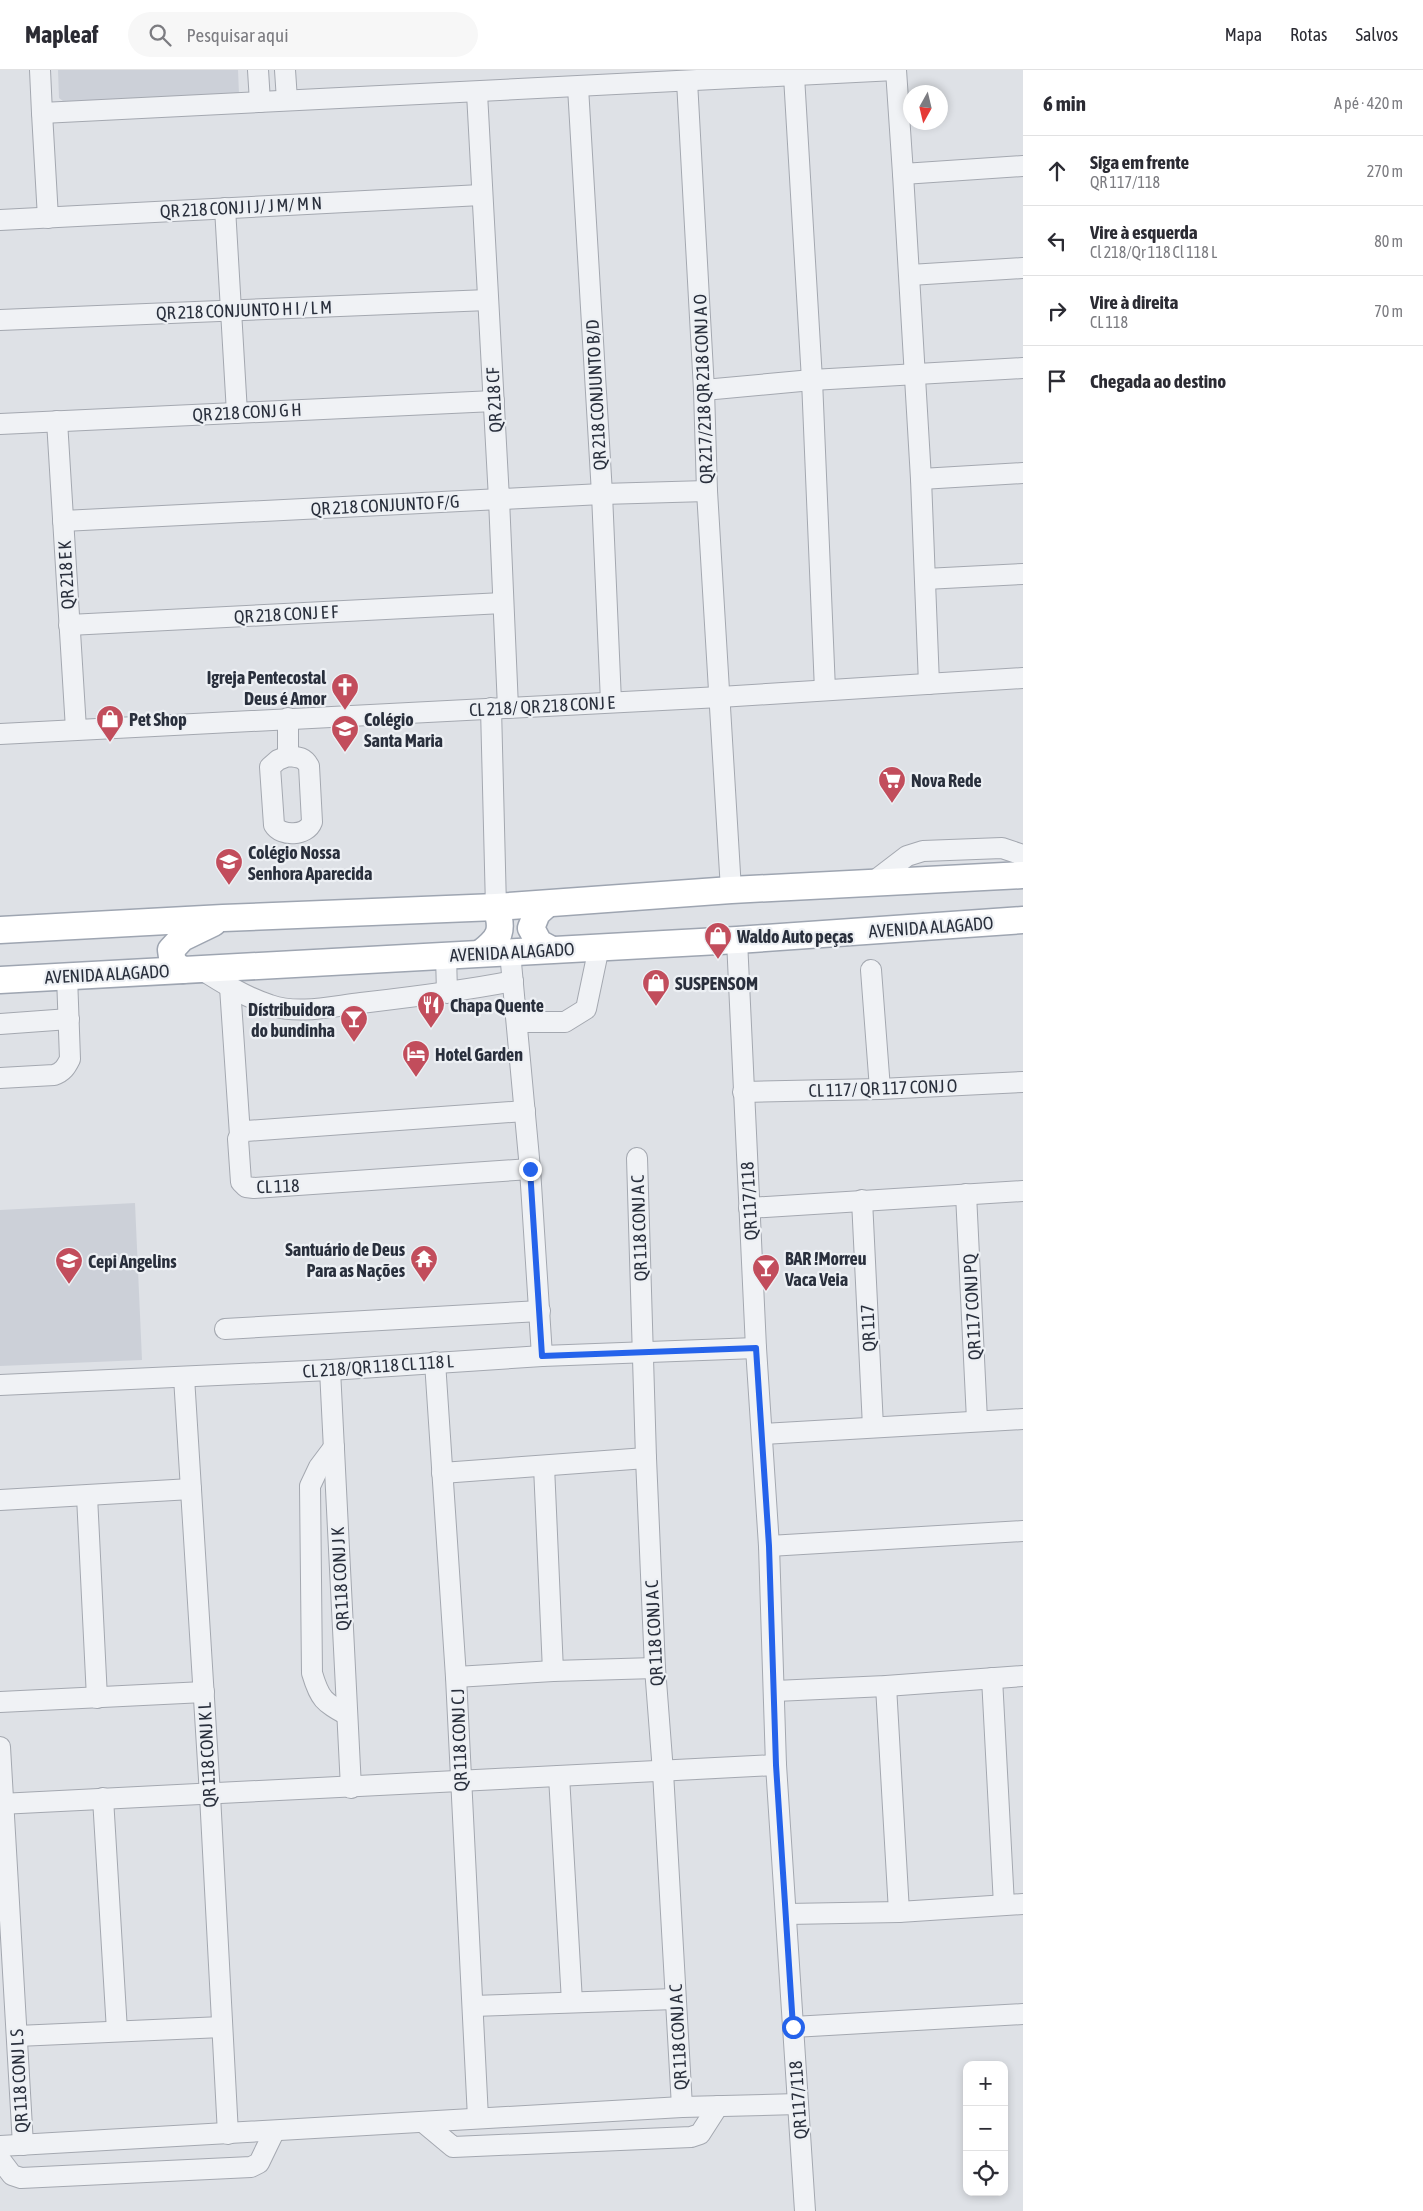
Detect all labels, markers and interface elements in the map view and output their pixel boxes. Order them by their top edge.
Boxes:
search box [128,12,478,57]
text: Mapleaf [25,21,98,48]
icon: search [146,21,174,49]
text: Pesquisar aqui [186,24,289,46]
text: Mapa [1225,24,1262,45]
text: Rotas [1290,24,1327,45]
text: Salvos [1355,24,1398,45]
north arrow [903,85,948,130]
text: 6 min [1043,91,1086,115]
text: A pé · 420 m [1334,94,1403,112]
text: Siga em frente [1090,151,1189,173]
icon: ahead [1043,157,1071,185]
text: 270 m [1367,162,1403,180]
text: QR 117/118 [1090,173,1160,191]
street label: QR 218 CONJ I J/ J M/ M N [159,192,323,222]
text: Vire à esquerda [1090,221,1198,243]
icon: left [1043,227,1071,255]
text: 80 m [1374,232,1403,250]
text: Cl 218/Qr 118 Cl 118 L [1090,243,1217,261]
text: Vire à direita [1090,291,1178,313]
street label: QR 217/218 QR 218 CONJ A O [689,294,717,484]
street label: QR 218 CONJUNTO H I / L M [156,296,332,324]
icon: right [1043,297,1071,325]
text: 70 m [1374,302,1403,320]
text: CL 118 [1090,313,1128,331]
street label: QR 218 CONJUNTO B/D [582,319,610,471]
street label: QR 218 CF [482,366,506,433]
icon: arrive [1043,367,1071,395]
text: Chegada ao destino [1090,370,1226,392]
street label: QR 218 CONJ G H [192,399,302,425]
street label: QR 218 CONJUNTO F/G [310,491,460,519]
street label: QR 218 E K [54,540,78,610]
street label: QR 218 CONJ E F [233,601,339,627]
place label: Igreja Pentecostal Deus é Amor [207,667,327,709]
church icon: Igreja Pentecostal Deus é Amor [330,672,360,711]
street label: CL 218/ QR 218 CONJ E [469,692,616,720]
shop icon: Pet Shop [95,704,125,743]
place label: Pet Shop [129,709,187,730]
place label: Colégio Santa Maria [364,709,443,751]
school or university icon: Colégio Santa Maria [330,714,360,753]
supermarket icon: Nova Rede [877,765,907,804]
place label: Nova Rede [911,770,982,791]
place label: Colégio Nossa Senhora Aparecida [248,842,372,884]
school or university icon: Colégio Nossa Senhora Aparecida [214,847,244,886]
street label: AVENIDA ALAGADO [868,912,994,942]
shop icon: Waldo Auto peças [703,921,733,960]
place label: Waldo Auto peças [736,926,854,947]
street label: AVENIDA ALAGADO [449,938,575,966]
street label: AVENIDA ALAGADO [44,960,170,988]
shop icon: SUSPENSOM [641,968,671,1007]
place label: SUSPENSOM [675,973,758,994]
restaurant icon: Chapa Quente [416,990,446,1029]
place label: Chapa Quente [450,995,544,1016]
place label: Dístribuidora do bundinha [248,999,335,1041]
bar icon: Dístribuidora do bundinha [339,1004,369,1043]
hotel icon: Hotel Garden [401,1039,431,1078]
place label: Hotel Garden [435,1044,523,1065]
street label: CL 117/ QR 117 CONJ O [808,1075,958,1101]
route end [519,1158,542,1181]
street label: QR 117/118 [736,1161,762,1241]
street label: CL 118 [256,1175,300,1197]
street label: QR 118 CONJ A C [627,1175,651,1281]
place label: Santuário de Deus Para as Nações [285,1239,406,1281]
temple icon: Santuário de Deus Para as Nações [409,1244,439,1283]
school or university icon: Cepi Angelins [54,1246,84,1285]
place label: BAR !Morreu Vaca Veia [784,1248,867,1290]
place label: Cepi Angelins [88,1251,177,1272]
bar icon: BAR !Morreu Vaca Veia [751,1253,781,1292]
street label: QR 117 CONJ PQ [959,1253,985,1361]
street label: QR 117 [856,1304,880,1352]
street label: CL 218/QR 118 CL 118 L [302,1350,454,1382]
street label: QR 118 CONJ J K [327,1526,353,1631]
street label: QR 118 CONJ A C [641,1579,667,1687]
street label: QR 118 CONJ C J [447,1688,471,1792]
street label: QR 118 CONJ K L [194,1702,220,1808]
street label: QR 118 CONJ A C [665,1983,691,2091]
route start [782,2016,805,2039]
street label: QR 118 CONJ L S [6,2028,32,2133]
street label: QR 117/118 [785,2060,811,2140]
map controls [963,2061,1008,2196]
button: + [963,2061,1008,2106]
button: − [963,2106,1008,2151]
button: locate [963,2151,1008,2196]

